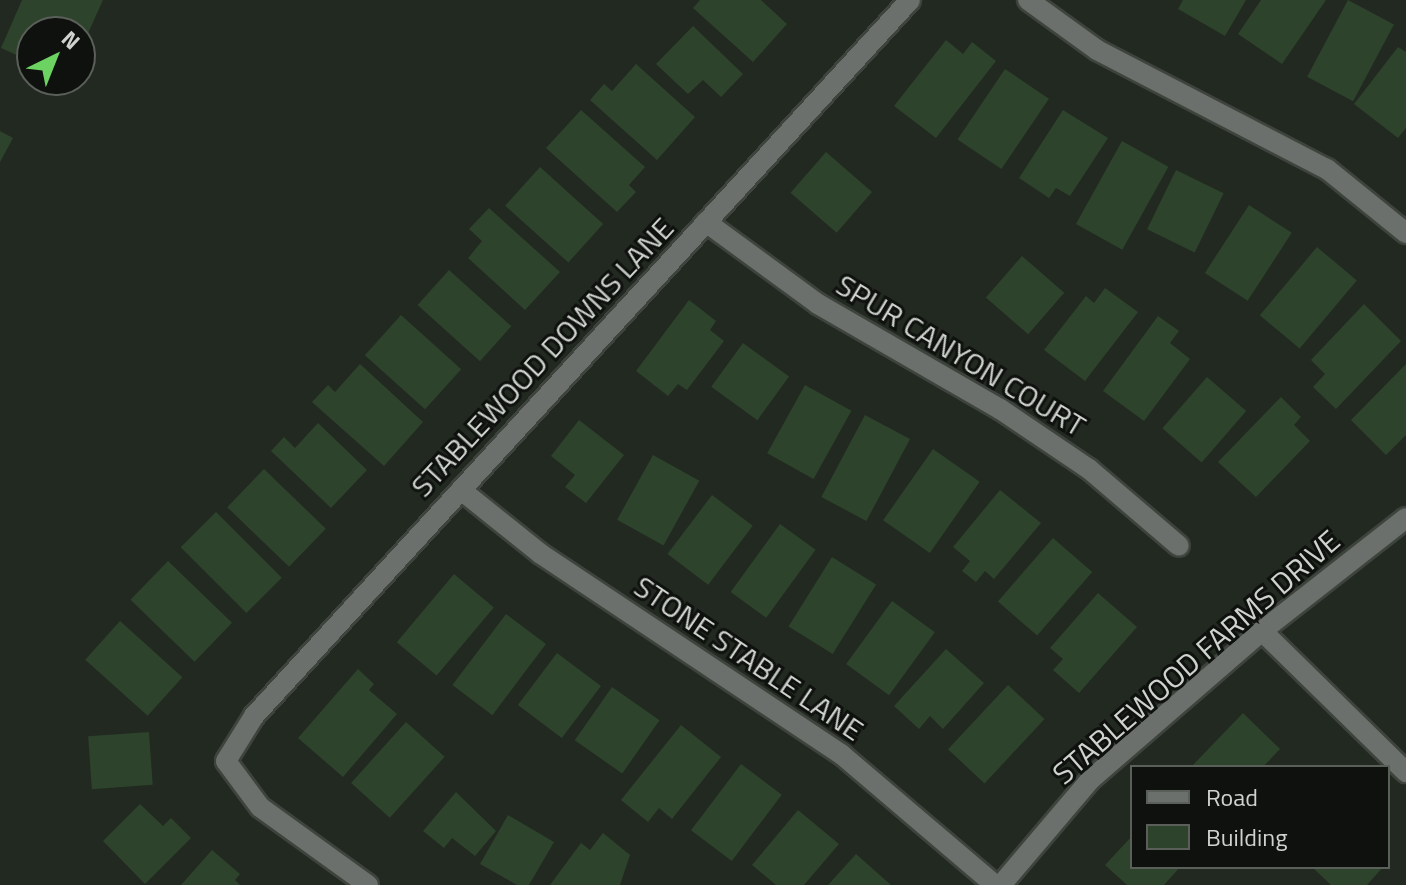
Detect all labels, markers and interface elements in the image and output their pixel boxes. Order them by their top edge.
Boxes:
north arrow [16,16,96,96]
text: N [54,22,88,58]
street label: STABLEWOOD DOWNS LANE [403,210,681,504]
street label: SPUR CANYON COURT [830,266,1092,444]
street label: STABLEWOOD FARMS DRIVE [1045,523,1347,791]
street label: STONE STABLE LANE [628,568,870,748]
legend [1130,765,1390,869]
text: Road [1206,779,1258,815]
text: Building [1206,819,1288,855]

